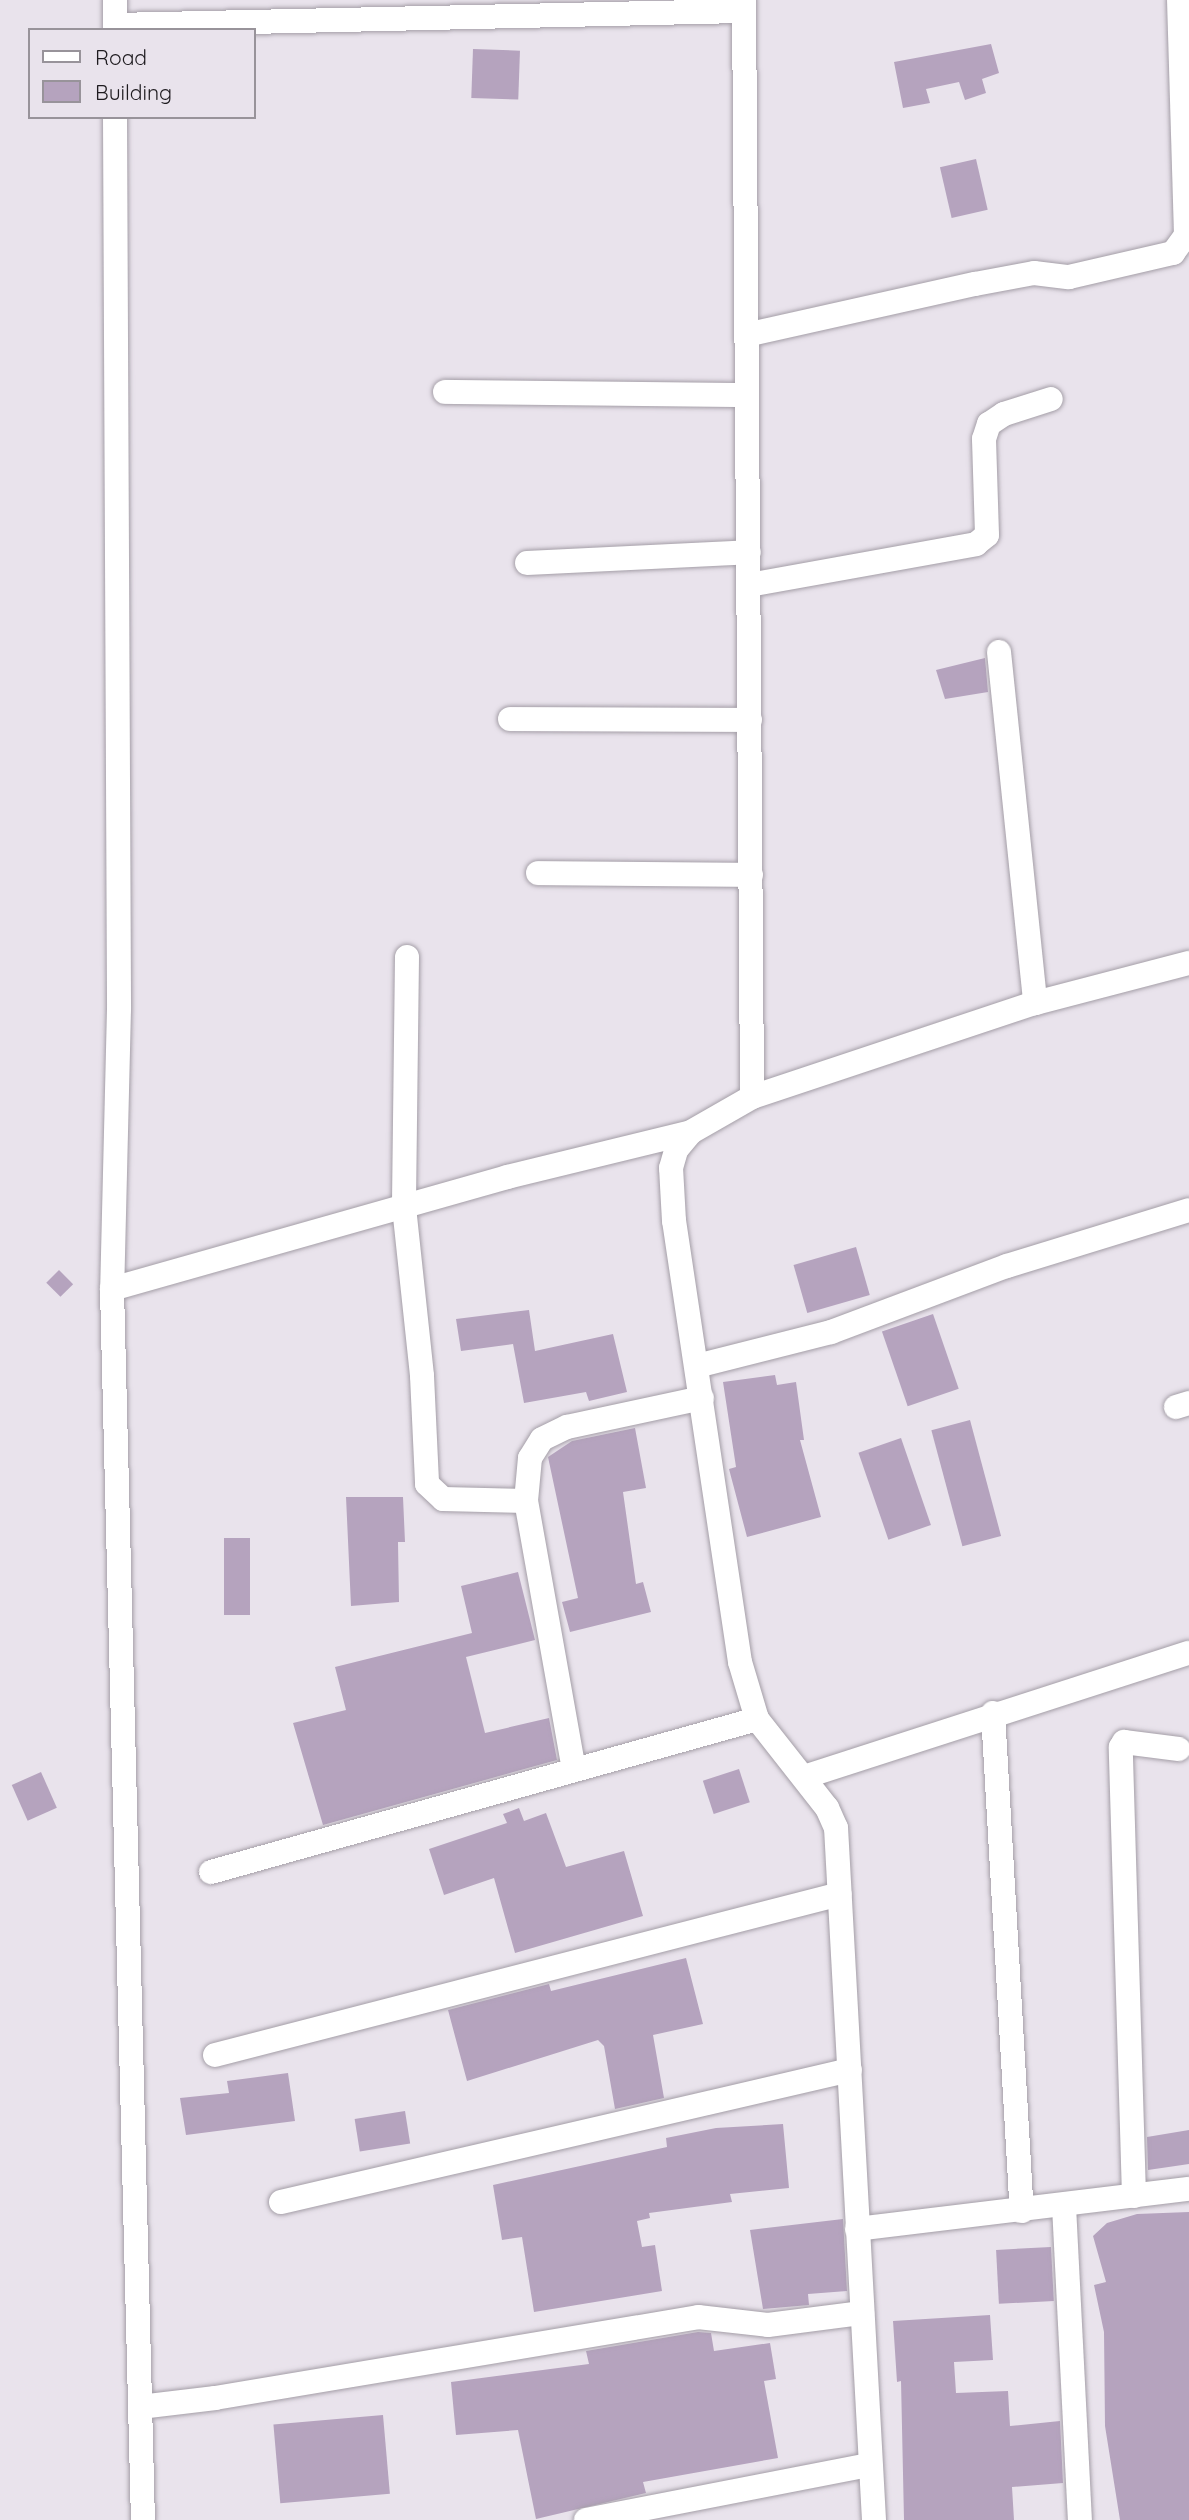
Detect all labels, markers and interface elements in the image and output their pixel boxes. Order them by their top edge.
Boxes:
legend [28,28,256,119]
text: Road [95,44,147,70]
text: Building [95,79,172,105]

